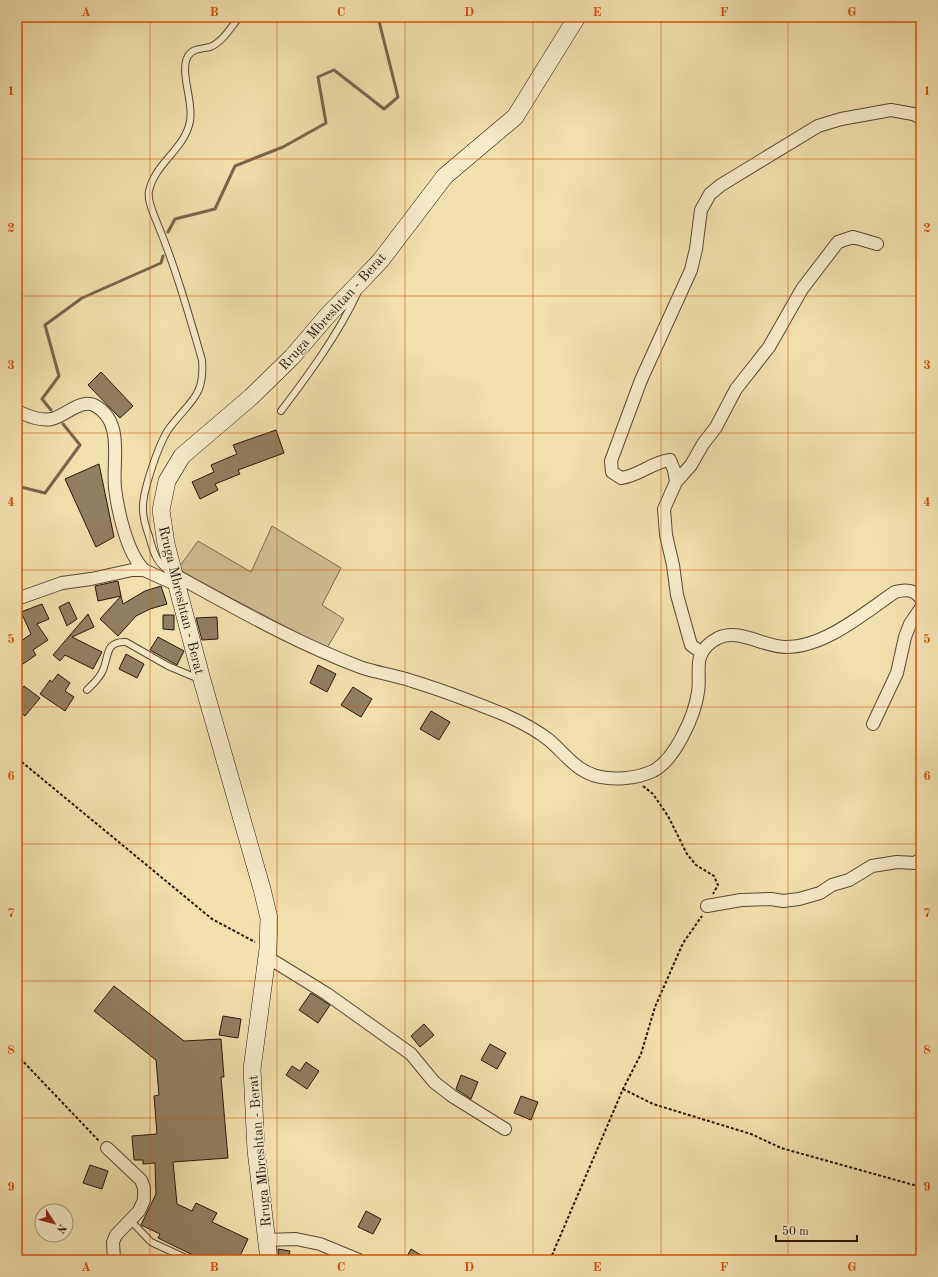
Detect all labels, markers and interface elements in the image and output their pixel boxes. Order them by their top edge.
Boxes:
text: A [81,6,91,19]
text: B [209,6,219,19]
text: C [337,6,345,19]
text: D [464,6,474,19]
text: E [593,6,602,19]
text: F [720,6,729,19]
text: G [847,6,857,19]
text: 1 [7,85,15,98]
text: 1 [923,85,931,98]
text: 2 [7,222,15,235]
text: 2 [923,222,931,235]
street label: Rruga Mbreshtan - Berat [277,250,389,373]
text: 3 [7,359,15,372]
text: 3 [923,359,931,372]
text: 4 [7,496,15,509]
text: 4 [923,496,931,509]
street label: Rruga Mbreshtan - Berat [156,525,206,676]
text: 5 [7,633,15,646]
text: 5 [923,633,931,646]
text: 6 [7,770,15,783]
text: 6 [923,770,931,783]
text: 7 [7,907,15,920]
text: 7 [923,907,931,920]
text: 8 [7,1044,15,1057]
text: 8 [923,1044,931,1057]
street label: Rruga Mbreshtan - Berat [246,1074,274,1227]
text: 9 [7,1181,15,1194]
text: 9 [923,1181,931,1194]
north arrow [34,1203,74,1243]
scale bar [776,1217,857,1243]
text: N [54,1221,68,1235]
text: 50 m [782,1225,809,1238]
text: A [81,1261,91,1274]
text: B [209,1261,219,1274]
text: C [337,1261,345,1274]
text: D [464,1261,474,1274]
text: E [593,1261,602,1274]
text: F [720,1261,729,1274]
text: G [847,1261,857,1274]

